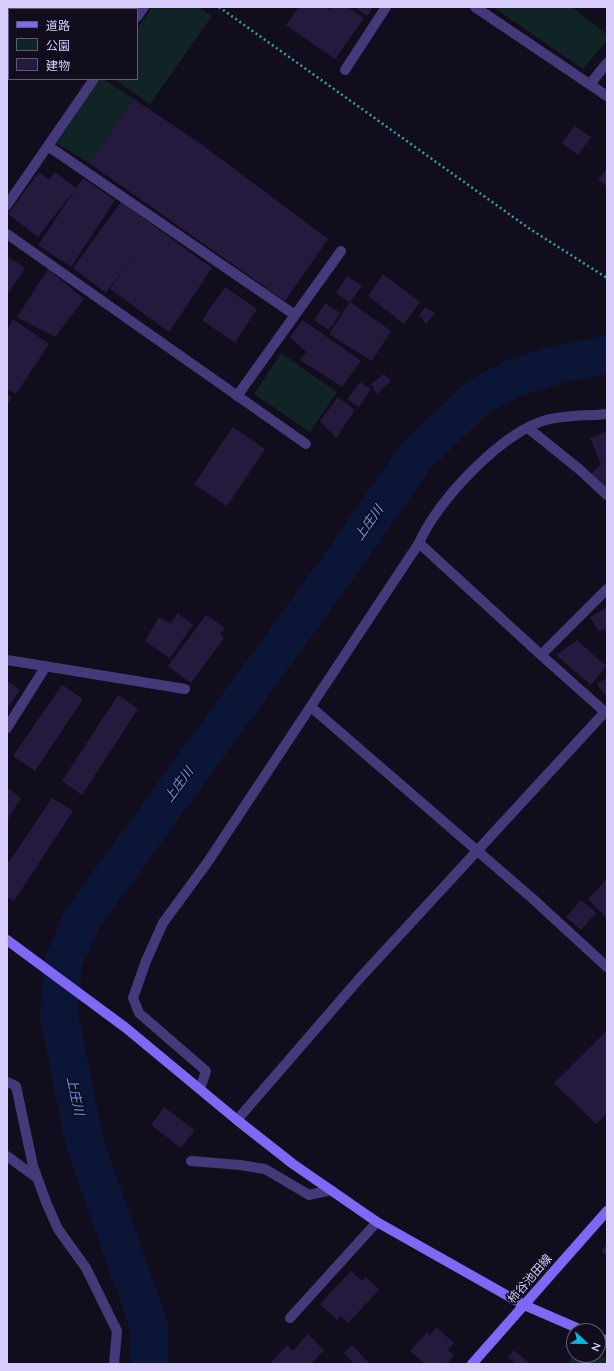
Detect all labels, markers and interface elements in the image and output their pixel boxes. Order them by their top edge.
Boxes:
legend [8,8,138,80]
text: 道路 [46,18,70,33]
text: 公園 [46,38,70,53]
text: 建物 [46,58,70,73]
water label: 上庄川 [351,503,387,543]
water label: 上庄川 [161,765,197,805]
water label: 上庄川 [63,1075,87,1117]
street label: 柿谷池田線 [505,1252,555,1306]
north arrow [566,1323,606,1363]
text: N [588,1341,604,1353]

